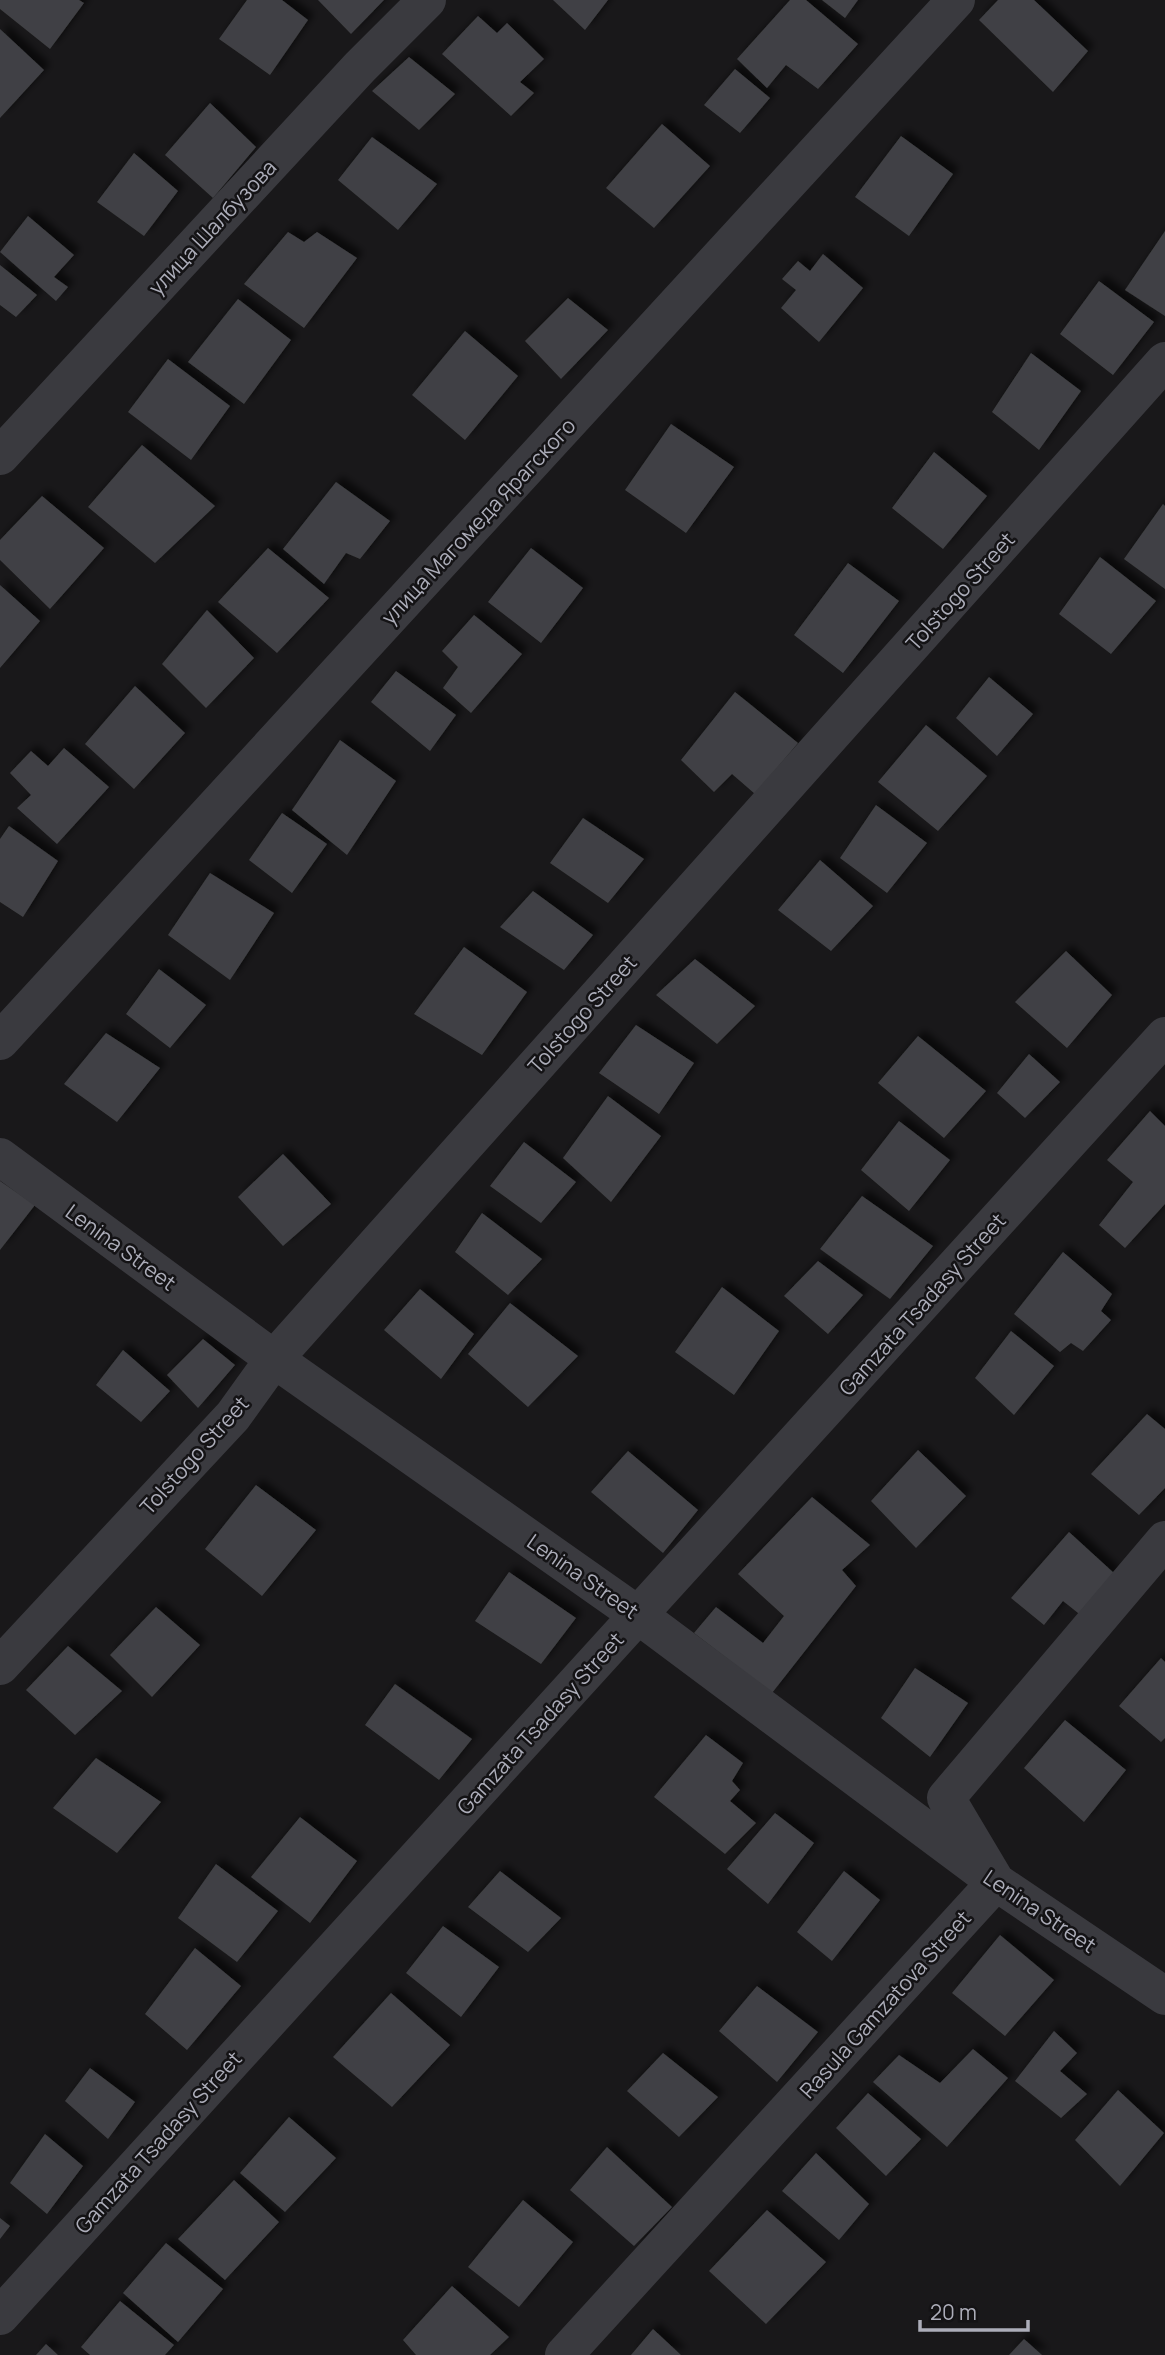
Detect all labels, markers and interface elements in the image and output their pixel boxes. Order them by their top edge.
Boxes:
street label: улица Шалбузова [142,153,282,301]
street label: улица Магомеда Ярагского [375,412,581,630]
street label: Tolstogo Street [899,526,1021,656]
street label: Tolstogo Street [521,949,643,1079]
street label: Lenina Street [60,1197,182,1297]
street label: Gamzata Tsadasy Street [833,1207,1011,1401]
street label: Tolstogo Street [133,1390,255,1520]
street label: Lenina Street [522,1527,644,1625]
street label: Gamzata Tsadasy Street [451,1626,629,1820]
street label: Lenina Street [978,1863,1102,1959]
street label: Rasula Gamzatova Street [793,1904,977,2104]
street label: Gamzata Tsadasy Street [69,2045,247,2239]
scale bar [920,2288,1028,2332]
text: 20 m [930,2298,977,2326]

